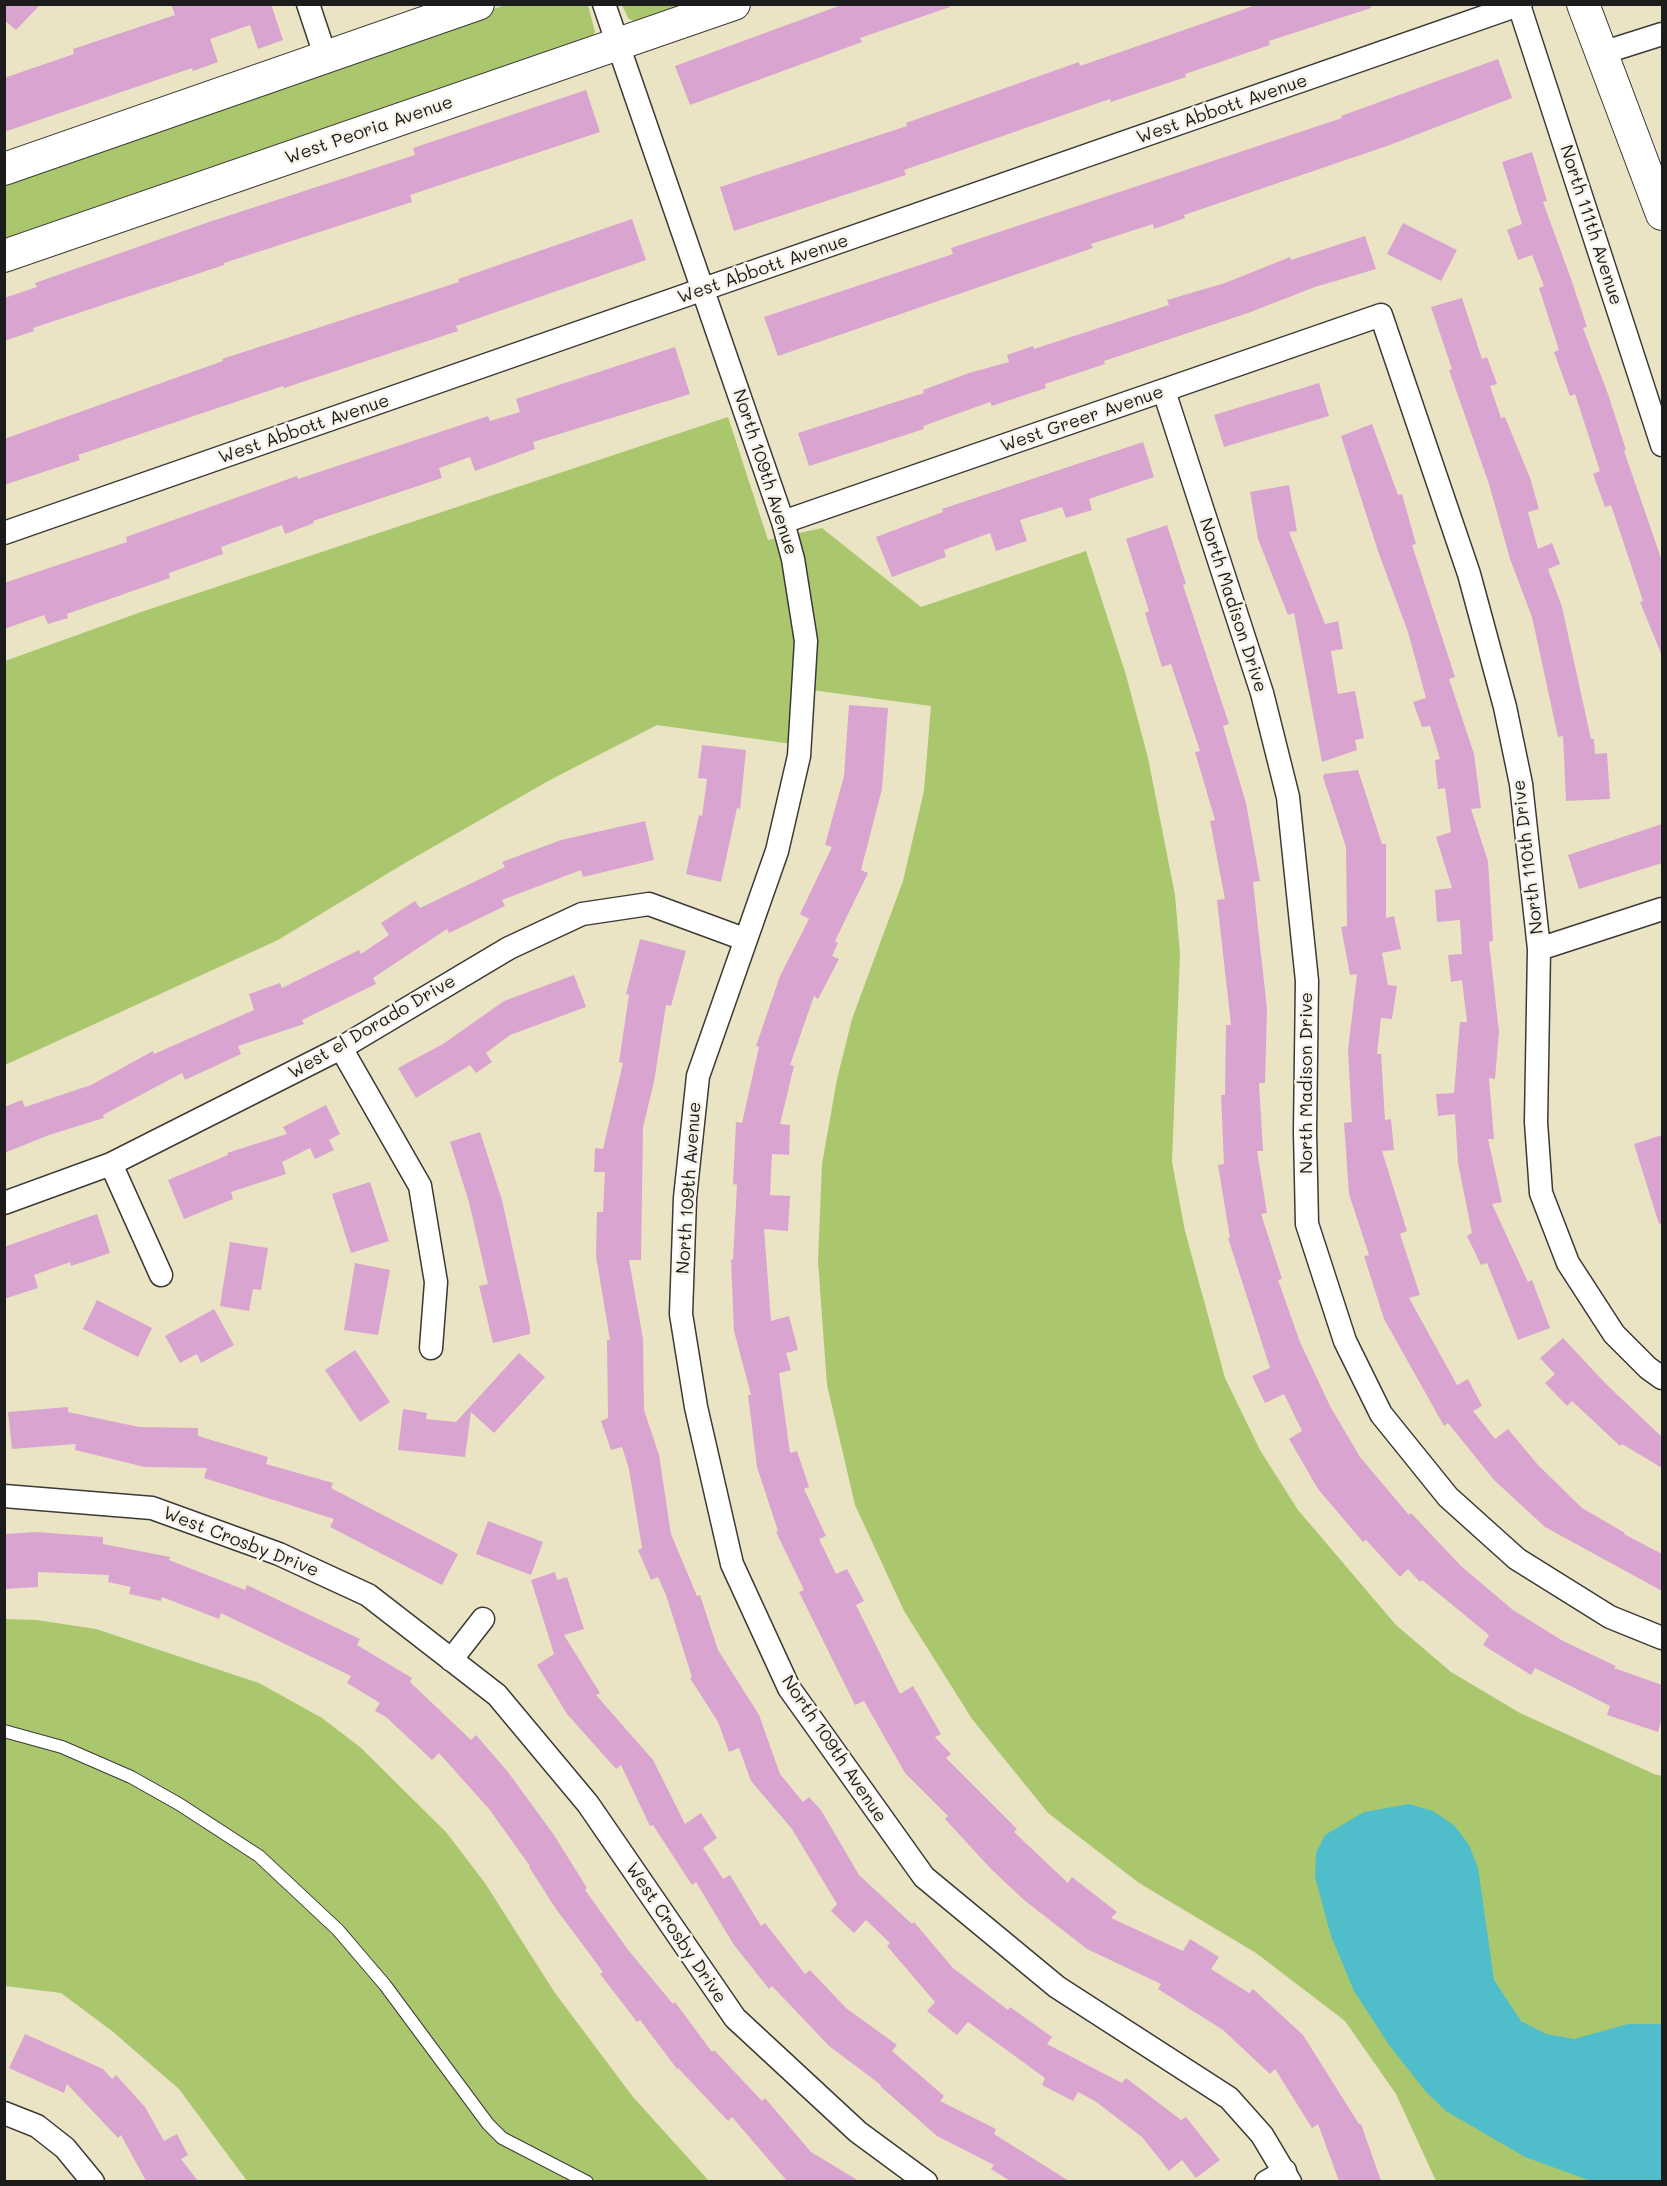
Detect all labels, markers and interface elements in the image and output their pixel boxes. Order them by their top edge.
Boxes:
street label: West Abbott Avenue [1134,70,1310,148]
street label: West Peoria Avenue [282,91,456,169]
street label: North 111th Avenue [1555,142,1627,308]
street label: West Abbott Avenue [675,230,851,308]
street label: West Greer Avenue [998,381,1166,457]
street label: North 109th Avenue [728,387,802,557]
street label: West Abbott Avenue [216,390,392,468]
street label: North Madison Drive [1195,515,1271,695]
street label: North 110th Drive [1508,779,1548,935]
street label: West el Dorado Drive [285,970,459,1084]
street label: North Madison Drive [1295,992,1317,1174]
street label: North 109th Avenue [672,1101,706,1275]
street label: West Crosby Drive [160,1502,322,1582]
street label: North 109th Avenue [777,1671,891,1827]
street label: West Crosby Drive [621,1859,731,2007]

